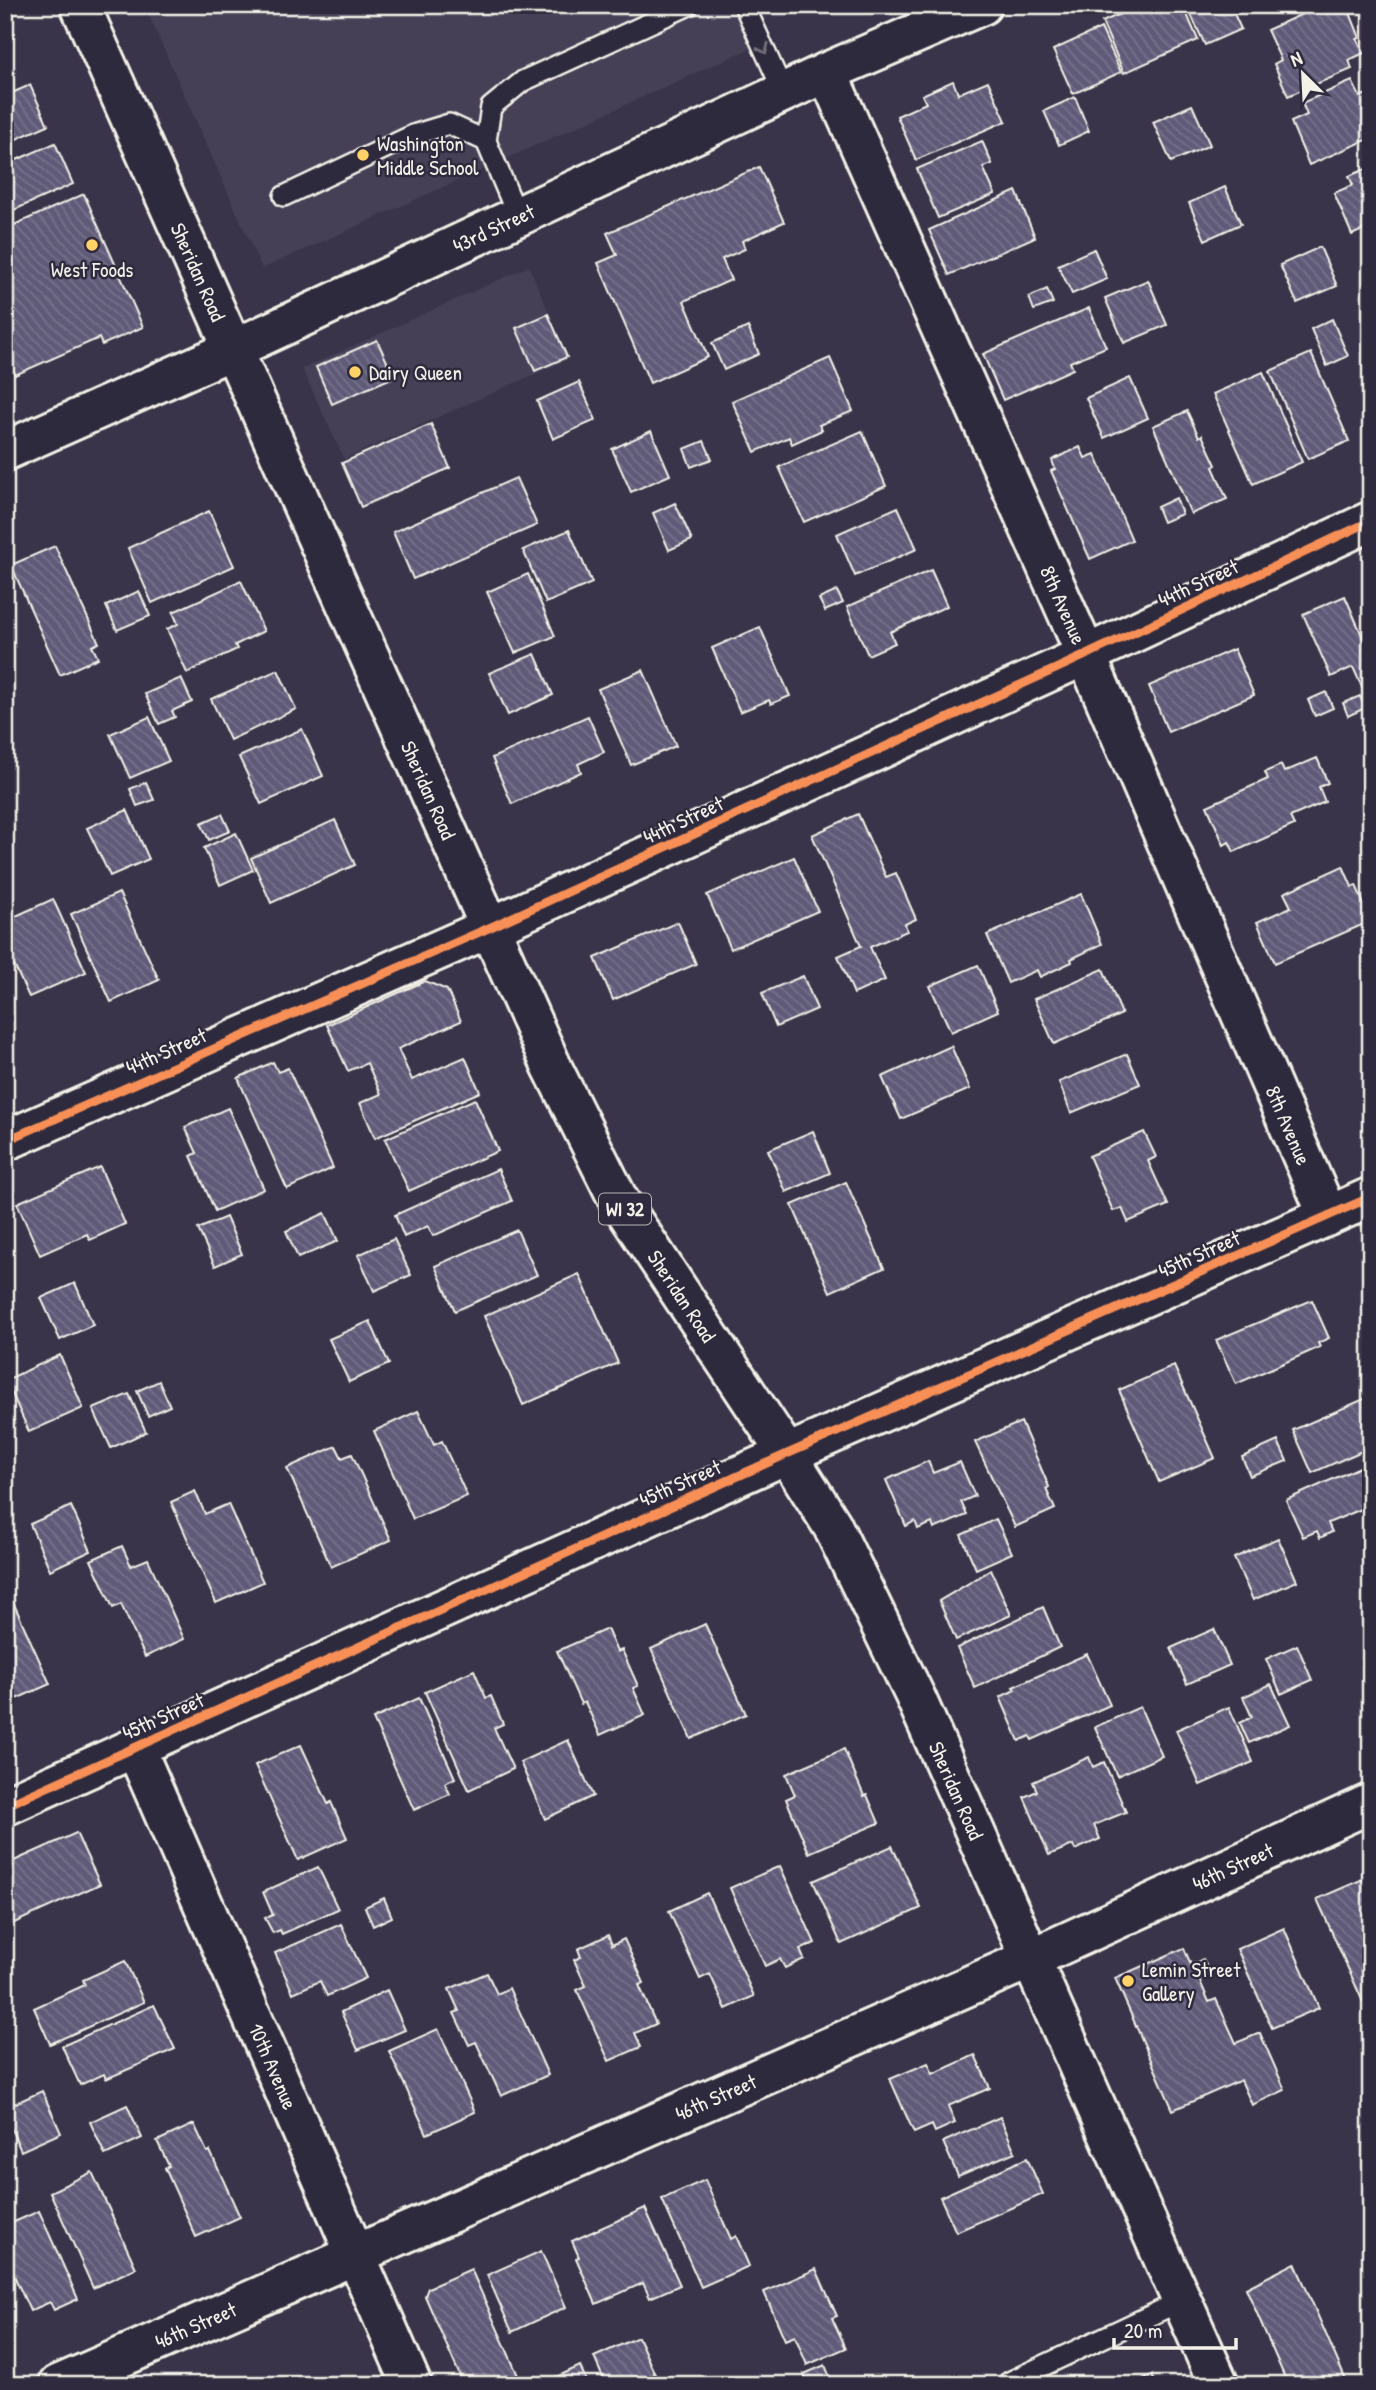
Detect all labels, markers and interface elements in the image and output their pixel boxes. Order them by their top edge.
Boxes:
north arrow [1268,38,1338,108]
one-way arrow [756,42,770,54]
text: N [1286,45,1306,72]
place label: Washington Middle School [377,129,479,182]
marker: Washington Middle School [355,147,371,163]
street label: 43rd Street [448,196,540,259]
street label: Sheridan Road [164,218,233,326]
marker: West Foods [84,237,100,253]
place label: West Foods [51,255,133,284]
place label: Dairy Queen [369,358,462,387]
marker: Dairy Queen [347,364,363,380]
street label: 44th Street [1153,551,1244,614]
street label: 8th Avenue [1034,561,1094,649]
street label: Sheridan Road [394,736,463,844]
street label: 44th Street [638,788,729,851]
street label: 44th Street [121,1020,212,1082]
street label: 8th Avenue [1259,1081,1319,1169]
road number: WI 32 [599,1194,651,1224]
street label: 45th Street [1154,1223,1245,1285]
street label: Sheridan Road [641,1244,723,1348]
street label: 45th Street [635,1452,726,1514]
street label: 45th Street [118,1685,209,1747]
street label: Sheridan Road [922,1737,991,1844]
street label: 46th Street [1187,1835,1278,1897]
place label: Lemin Street Gallery [1142,1955,1241,2008]
marker: Lemin Street Gallery [1120,1973,1136,1989]
street label: 10th Avenue [242,2019,305,2114]
street label: 46th Street [670,2066,762,2127]
street label: 46th Street [150,2294,241,2355]
scale bar [1114,2306,1236,2350]
text: 20 m [1124,2316,1162,2345]

